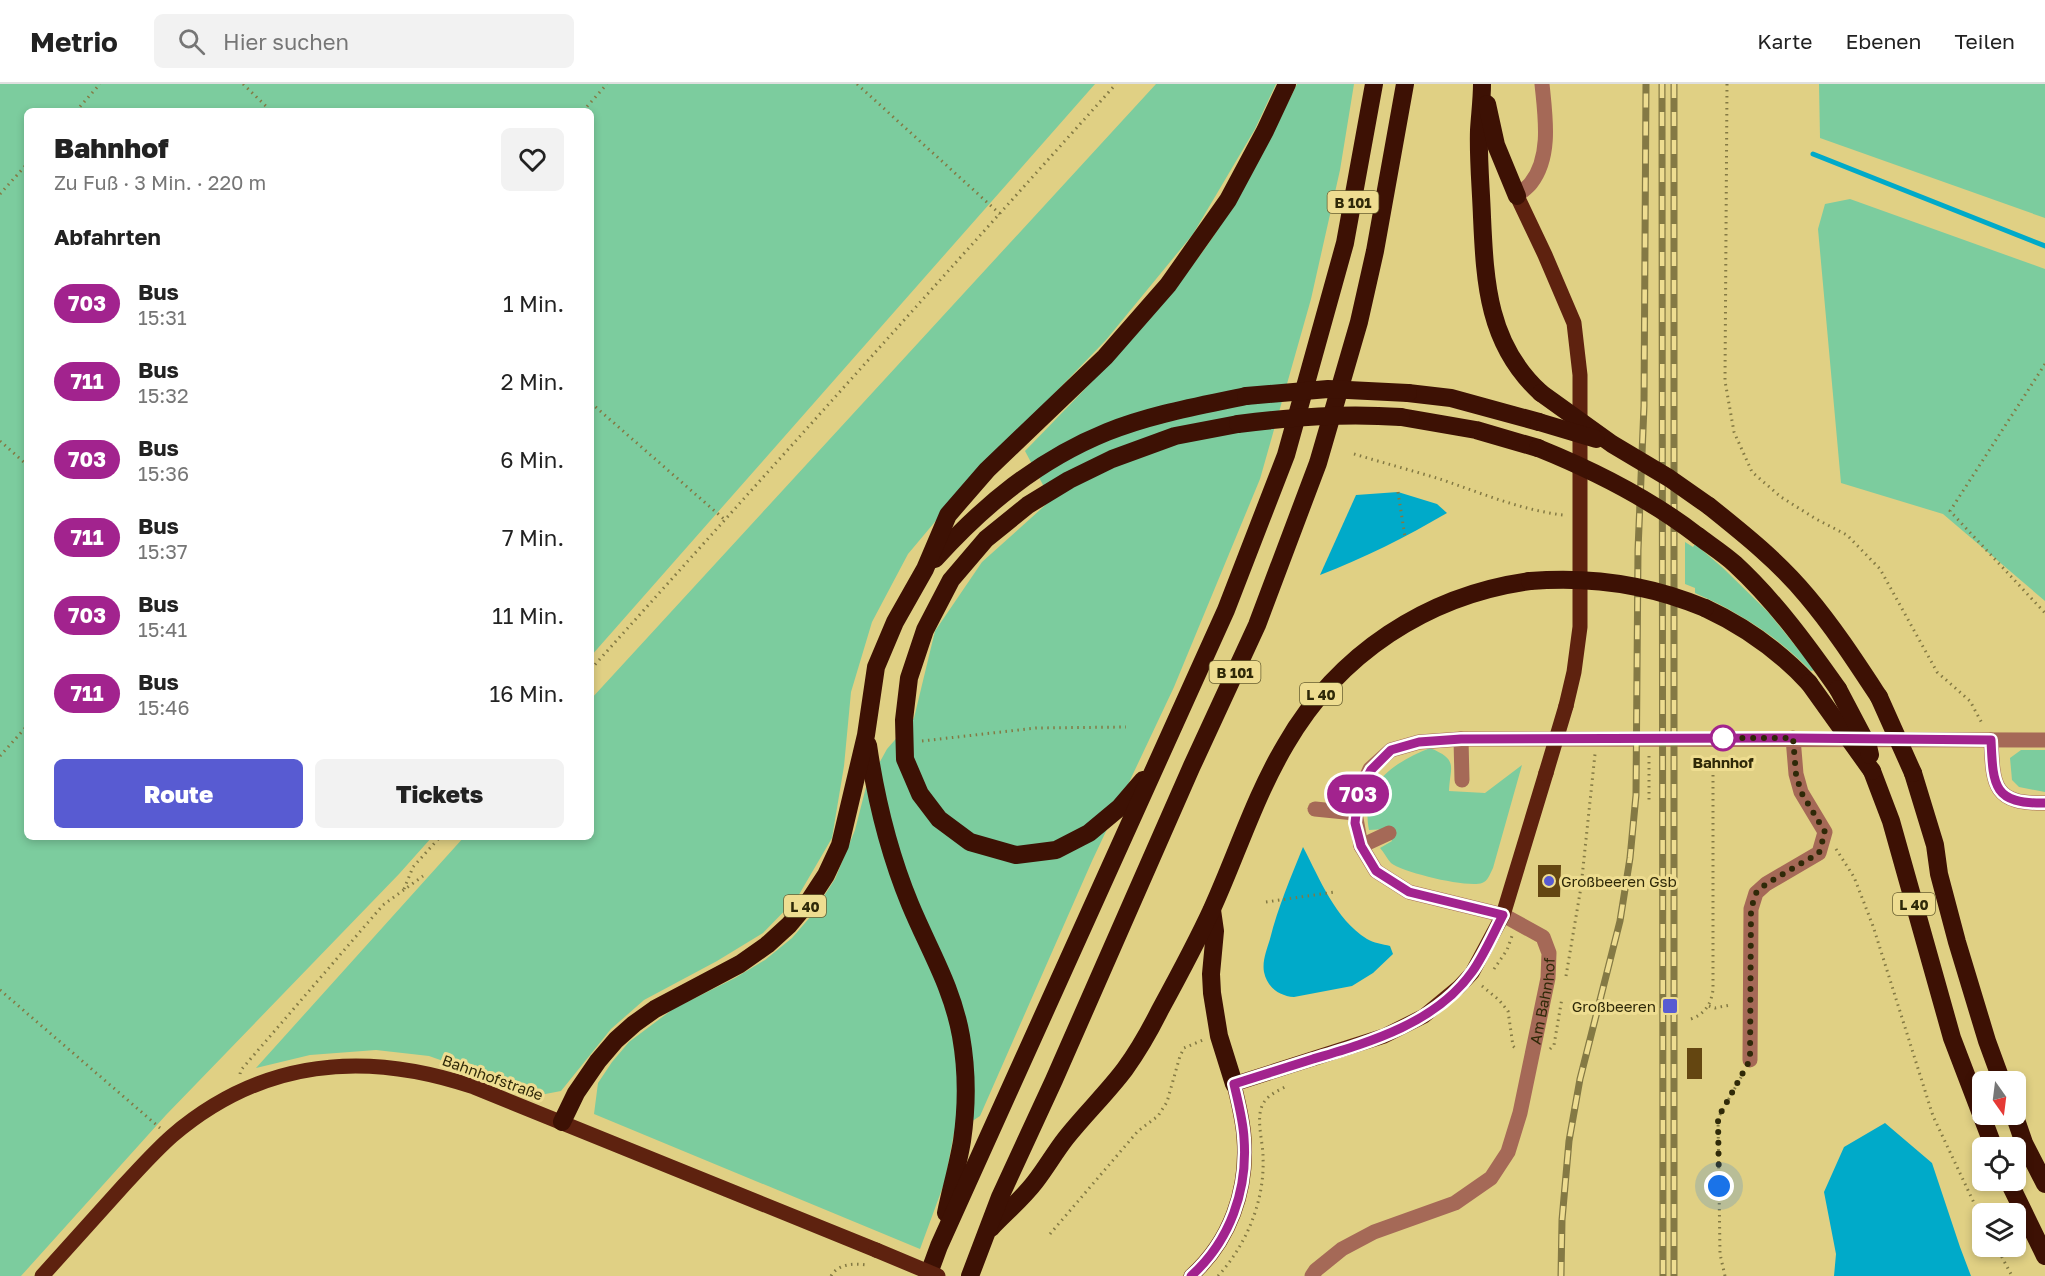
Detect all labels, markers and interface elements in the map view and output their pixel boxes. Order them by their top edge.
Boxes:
search box [154,14,574,68]
text: Metrio [30,25,118,58]
icon: search [175,25,208,58]
text: Hier suchen [223,28,349,55]
text: Karte [1757,28,1813,54]
text: Ebenen [1846,28,1921,54]
text: Teilen [1954,28,2015,54]
button: heart [501,128,564,191]
text: Bahnhof [54,131,169,164]
text: Zu Fuß · 3 Min. · 220 m [54,170,266,194]
road number: B 101 [1328,191,1378,213]
text: Abfahrten [54,223,161,250]
text: Bus [138,278,179,305]
text: 703 [68,290,106,316]
text: 1 Min. [503,290,564,317]
text: 15:31 [138,305,187,329]
text: Bus [138,356,179,383]
text: 711 [70,368,104,394]
text: 2 Min. [501,368,564,395]
text: 15:32 [138,383,189,407]
text: Bus [138,434,179,461]
text: 703 [68,446,106,472]
text: 6 Min. [500,446,564,473]
text: 15:36 [138,461,189,485]
text: Bus [138,512,179,539]
text: 711 [70,524,104,550]
text: 7 Min. [502,524,564,551]
text: 15:37 [138,539,188,563]
text: Bus [138,590,179,617]
text: 703 [68,602,106,628]
text: 11 Min. [492,602,564,629]
text: 15:41 [138,617,187,641]
road number: B 101 [1210,661,1260,683]
text: Bus [138,668,179,695]
text: 711 [70,680,104,706]
text: 16 Min. [490,680,564,707]
road number: L 40 [1300,683,1342,705]
text: 15:46 [138,695,190,719]
marker: Bahnhof [1710,725,1736,751]
place label: Bahnhof [1693,753,1754,771]
button: Route [54,759,303,828]
button: Tickets [315,759,564,828]
line badge: 703 [1324,774,1392,814]
text: 703 [1339,781,1377,807]
place label: Großbeeren Gsb [1561,872,1677,890]
marker: Großbeeren Gsb [1542,874,1556,888]
road number: L 40 [1893,893,1935,915]
road number: L 40 [784,895,826,917]
street label: Am Bahnhof [1526,957,1558,1046]
place label: Großbeeren [1572,997,1656,1015]
marker: Großbeeren [1661,997,1679,1015]
street label: Bahnhofstraße [440,1050,546,1104]
north arrow [1972,1071,2026,1125]
map controls [1972,1071,2026,1257]
button: locate [1972,1137,2026,1191]
your location [1704,1171,1734,1201]
button: layers [1972,1203,2026,1257]

